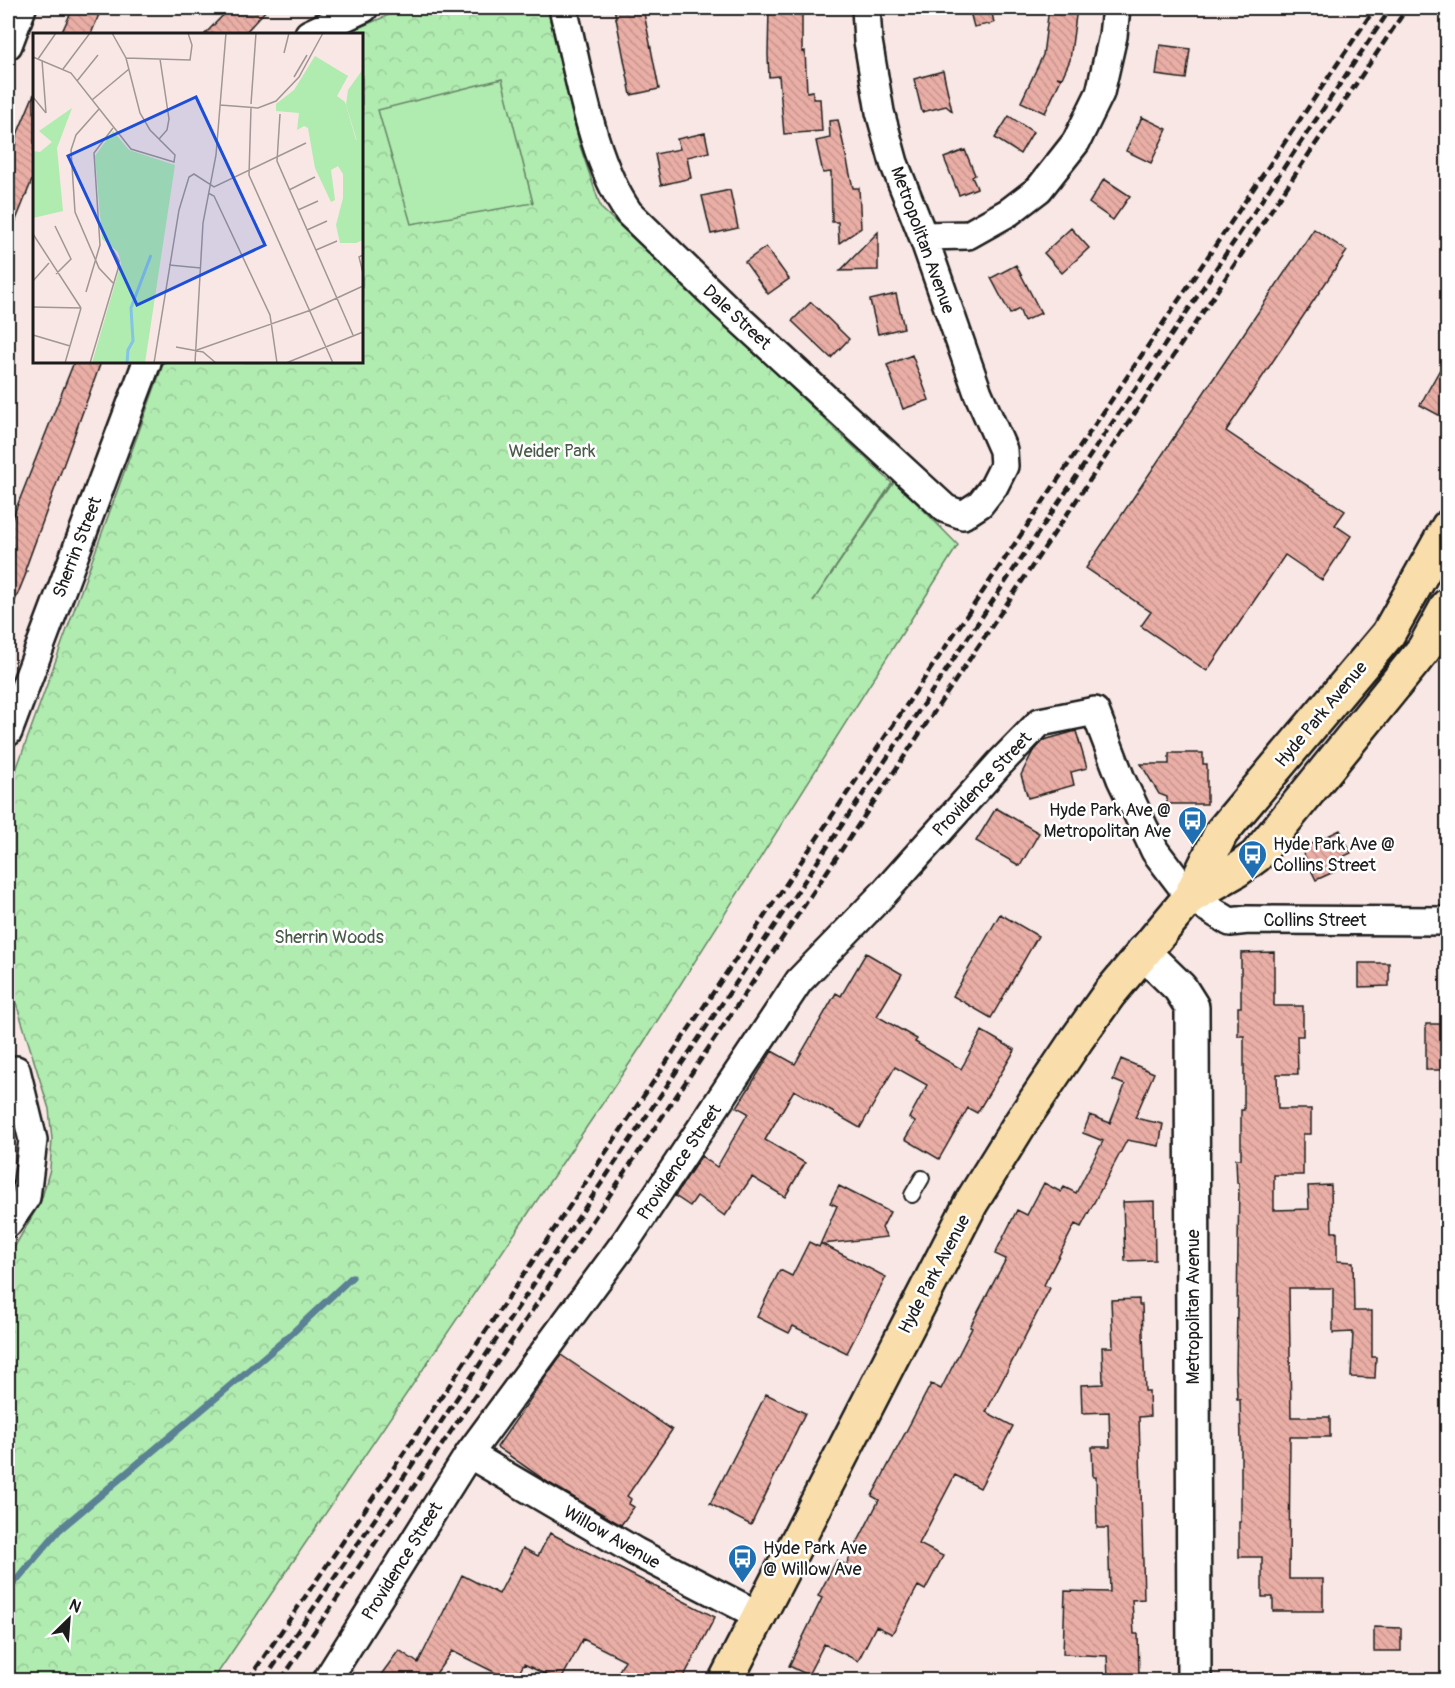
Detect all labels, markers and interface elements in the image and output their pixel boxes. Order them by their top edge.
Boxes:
inset map [33,33,363,363]
street label: Metropolitan Avenue [885,163,960,317]
street label: Dale Street [698,280,776,355]
park label: Weider Park [508,440,596,463]
street label: Sherrin Street [48,493,108,601]
street label: Hyde Park Avenue [1270,656,1373,772]
street label: Providence Street [928,727,1037,842]
place label: Hyde Park Ave @ Metropolitan Ave [1044,799,1171,843]
bus stop icon: Hyde Park Ave @ Metropolitan Ave [1176,804,1208,846]
place label: Hyde Park Ave @ Collins Street [1273,833,1395,877]
bus stop icon: Hyde Park Ave @ Collins Street [1236,838,1268,880]
street label: Collins Street [1264,909,1367,932]
park label: Sherrin Woods [274,926,384,949]
street label: Providence Street [632,1099,727,1225]
street label: Hyde Park Avenue [893,1211,976,1338]
street label: Metropolitan Avenue [1182,1229,1205,1385]
street label: Providence Street [357,1497,448,1625]
street label: Willow Avenue [559,1500,664,1574]
place label: Hyde Park Ave @ Willow Ave [763,1537,867,1581]
bus stop icon: Hyde Park Ave @ Willow Ave [726,1542,758,1584]
north arrow [39,1589,99,1649]
text: N [66,1595,84,1618]

